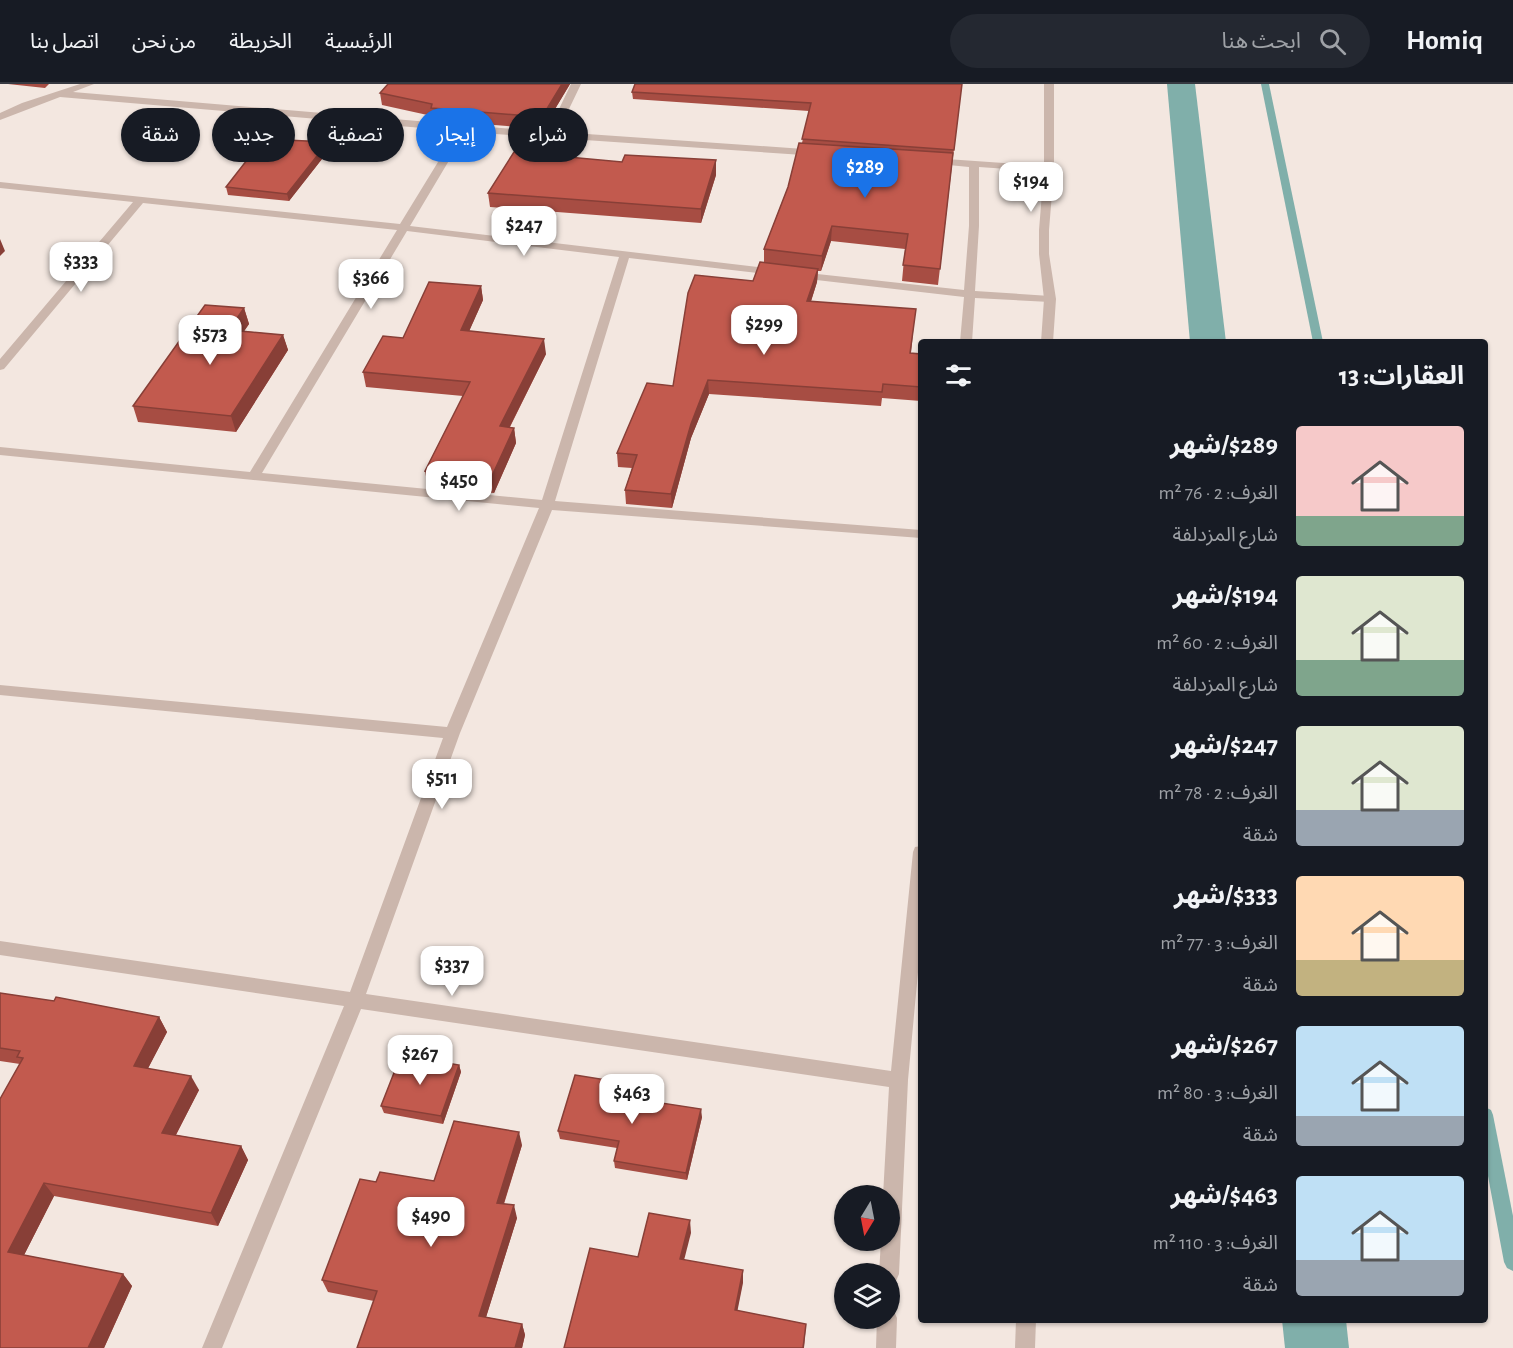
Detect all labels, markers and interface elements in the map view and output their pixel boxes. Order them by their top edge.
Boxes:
search box [950,14,1370,68]
icon: search [1316,25,1349,58]
text: Homiq [1406,27,1483,55]
text: ابحث هنا [1222,30,1301,52]
text: اتصل بنا [30,31,99,52]
text: من نحن [132,31,196,52]
text: الخريطة [229,31,292,52]
text: الرئيسية [325,31,393,52]
chip: شقة [121,108,200,162]
chip: جديد [212,108,295,162]
chip: تصفية [307,108,404,162]
chip: إيجار [416,108,496,162]
chip: شراء [508,108,588,162]
pin: $289 [829,148,901,199]
text: $289 [846,157,884,177]
pin: $194 [995,162,1067,213]
text: $194 [1013,171,1049,191]
pin: $247 [488,206,560,257]
text: $247 [505,215,543,235]
pin: $333 [45,242,117,293]
text: $333 [64,251,98,271]
pin: $366 [335,259,407,310]
text: $366 [353,268,389,288]
pin: $299 [728,305,800,356]
text: $299 [745,314,783,334]
pin: $573 [174,315,246,366]
text: $573 [193,324,227,344]
icon: filters [942,359,975,392]
text: العقارات: 13 [1339,363,1464,389]
text: $289/شهر [1170,432,1278,458]
icon: home [1344,450,1416,522]
pin: $450 [423,461,495,512]
text: $450 [440,470,478,490]
text: الغرف: 2 · 76 m² [1158,483,1278,503]
text: شارع المزدلفة [1173,525,1278,545]
text: $194/شهر [1173,582,1278,608]
icon: home [1344,600,1416,672]
text: الغرف: 2 · 60 m² [1156,633,1278,653]
text: شارع المزدلفة [1173,675,1278,695]
text: $247/شهر [1171,732,1278,758]
icon: home [1344,750,1416,822]
pin: $511 [406,759,478,810]
text: $511 [426,768,458,788]
text: الغرف: 2 · 78 m² [1158,783,1278,803]
text: شقة [1243,825,1278,845]
text: $333/شهر [1174,882,1278,908]
icon: home [1344,900,1416,972]
text: الغرف: 3 · 77 m² [1160,933,1278,953]
pin: $337 [416,946,488,997]
text: $337 [435,955,469,975]
text: شقة [1243,975,1278,995]
text: $267/شهر [1172,1032,1278,1058]
pin: $267 [384,1035,456,1086]
text: $267 [402,1044,438,1064]
icon: home [1344,1050,1416,1122]
pin: $463 [596,1074,668,1125]
text: $463 [613,1083,651,1103]
text: الغرف: 3 · 80 m² [1157,1083,1278,1103]
text: شقة [1243,1125,1278,1145]
text: $463/شهر [1171,1182,1278,1208]
north arrow [834,1185,900,1251]
map controls [834,1185,900,1329]
pin: $490 [395,1197,467,1248]
icon: home [1344,1200,1416,1272]
text: $490 [411,1206,451,1226]
text: الغرف: 3 · 110 m² [1153,1233,1278,1253]
button: layers [834,1263,900,1329]
text: شقة [1243,1275,1278,1295]

